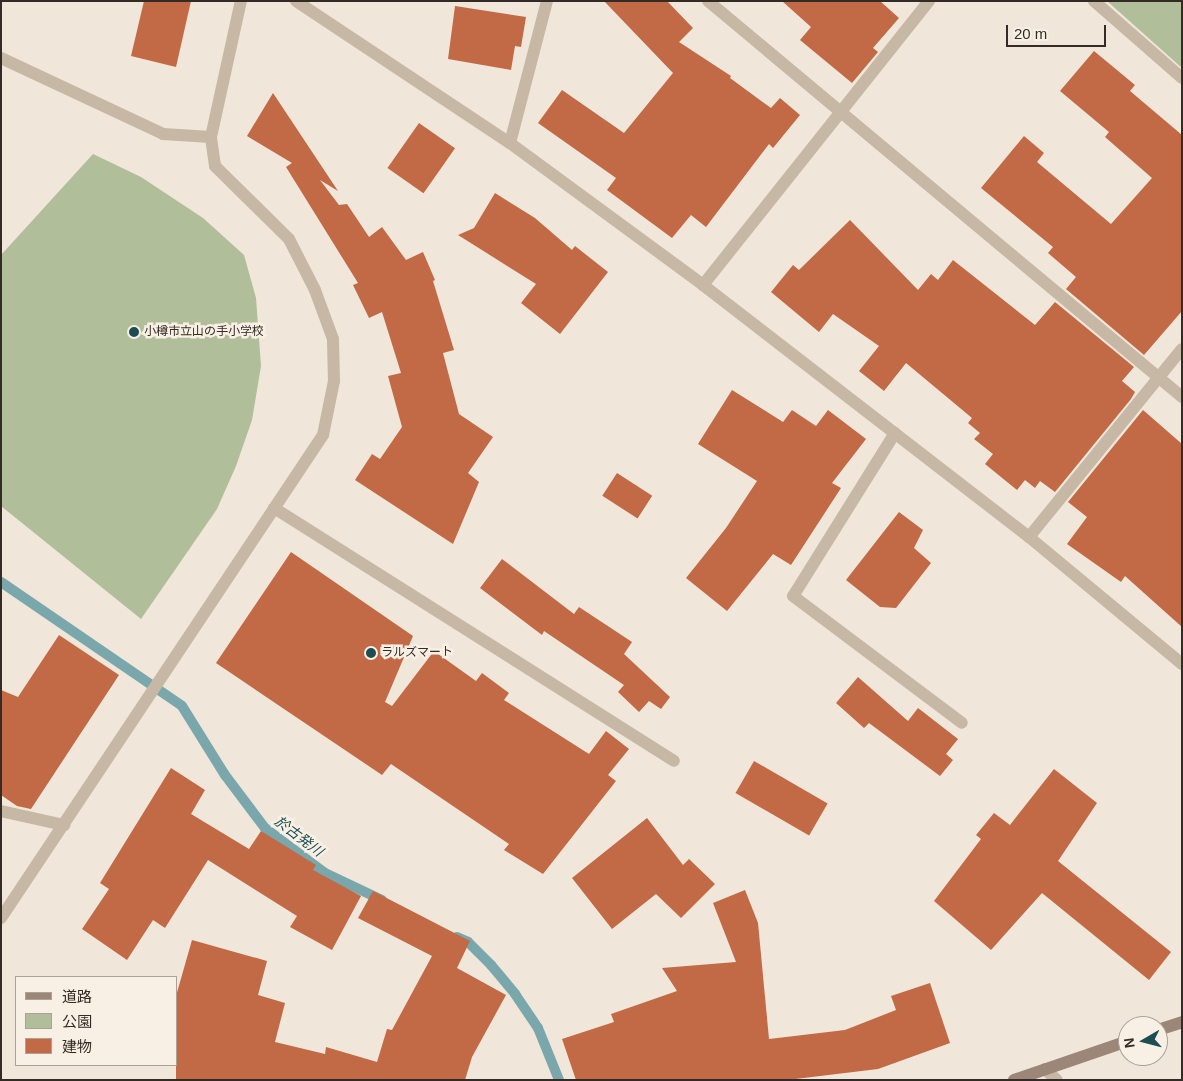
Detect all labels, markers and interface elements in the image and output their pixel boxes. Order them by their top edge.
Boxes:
scale bar [1008,15,1108,47]
text: 20 m [1014,25,1047,42]
place label: 小樽市立山の手小学校 [144,325,264,339]
marker: 小樽市立山の手小学校 [128,326,140,338]
place label: ラルズマート [381,646,453,660]
marker: ラルズマート [365,647,377,659]
water label: 於古発川 [272,812,326,860]
legend [15,976,178,1066]
text: 道路 [62,988,92,1005]
text: 公園 [62,1013,92,1030]
north arrow [1118,1016,1168,1066]
text: N [1121,1037,1138,1049]
text: 建物 [62,1038,92,1055]

